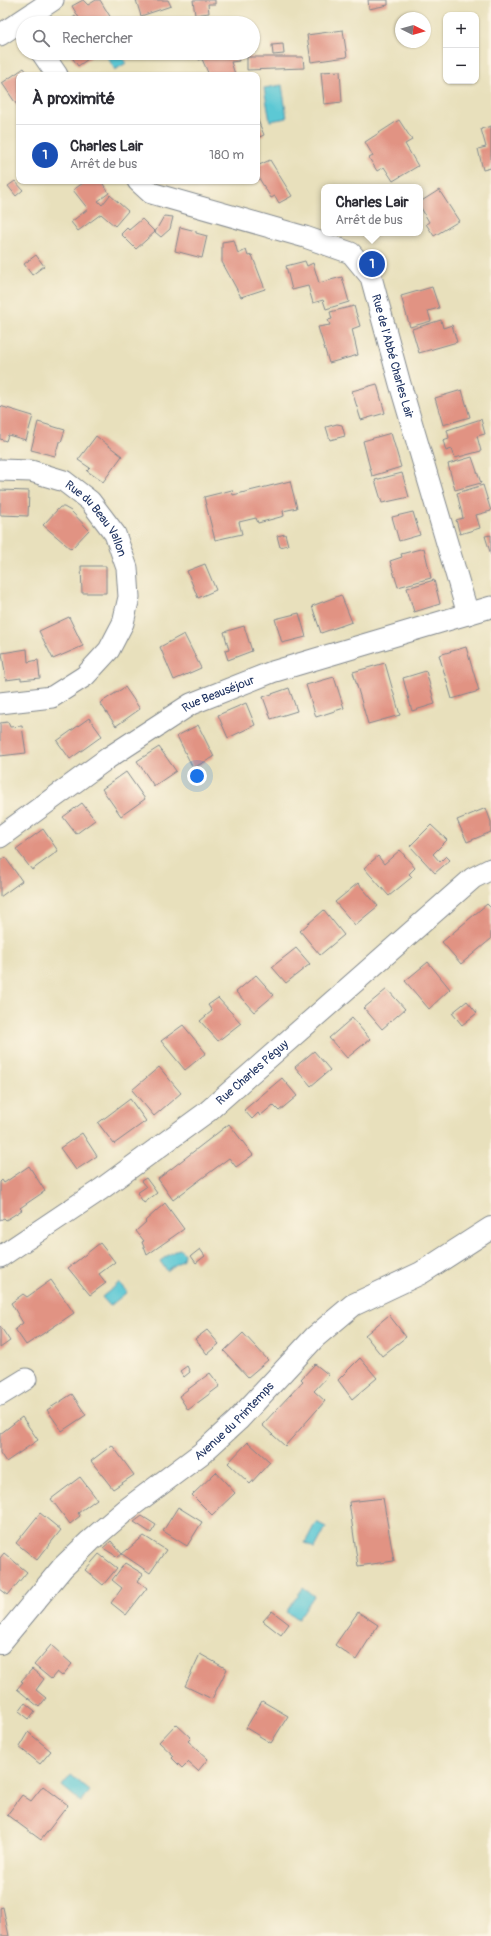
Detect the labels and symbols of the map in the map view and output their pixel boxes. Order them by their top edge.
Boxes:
north arrow [395,12,431,48]
pin: 1 [359,249,385,279]
street label: Rue de l'Abbé Charles Lair [368,293,417,421]
street label: Rue du Beau Vallon [62,477,129,559]
street label: Rue Beauséjour [179,672,258,716]
your location [187,766,207,786]
street label: Rue Charles Péguy [213,1037,292,1108]
street label: Avenue du Printemps [192,1379,278,1464]

